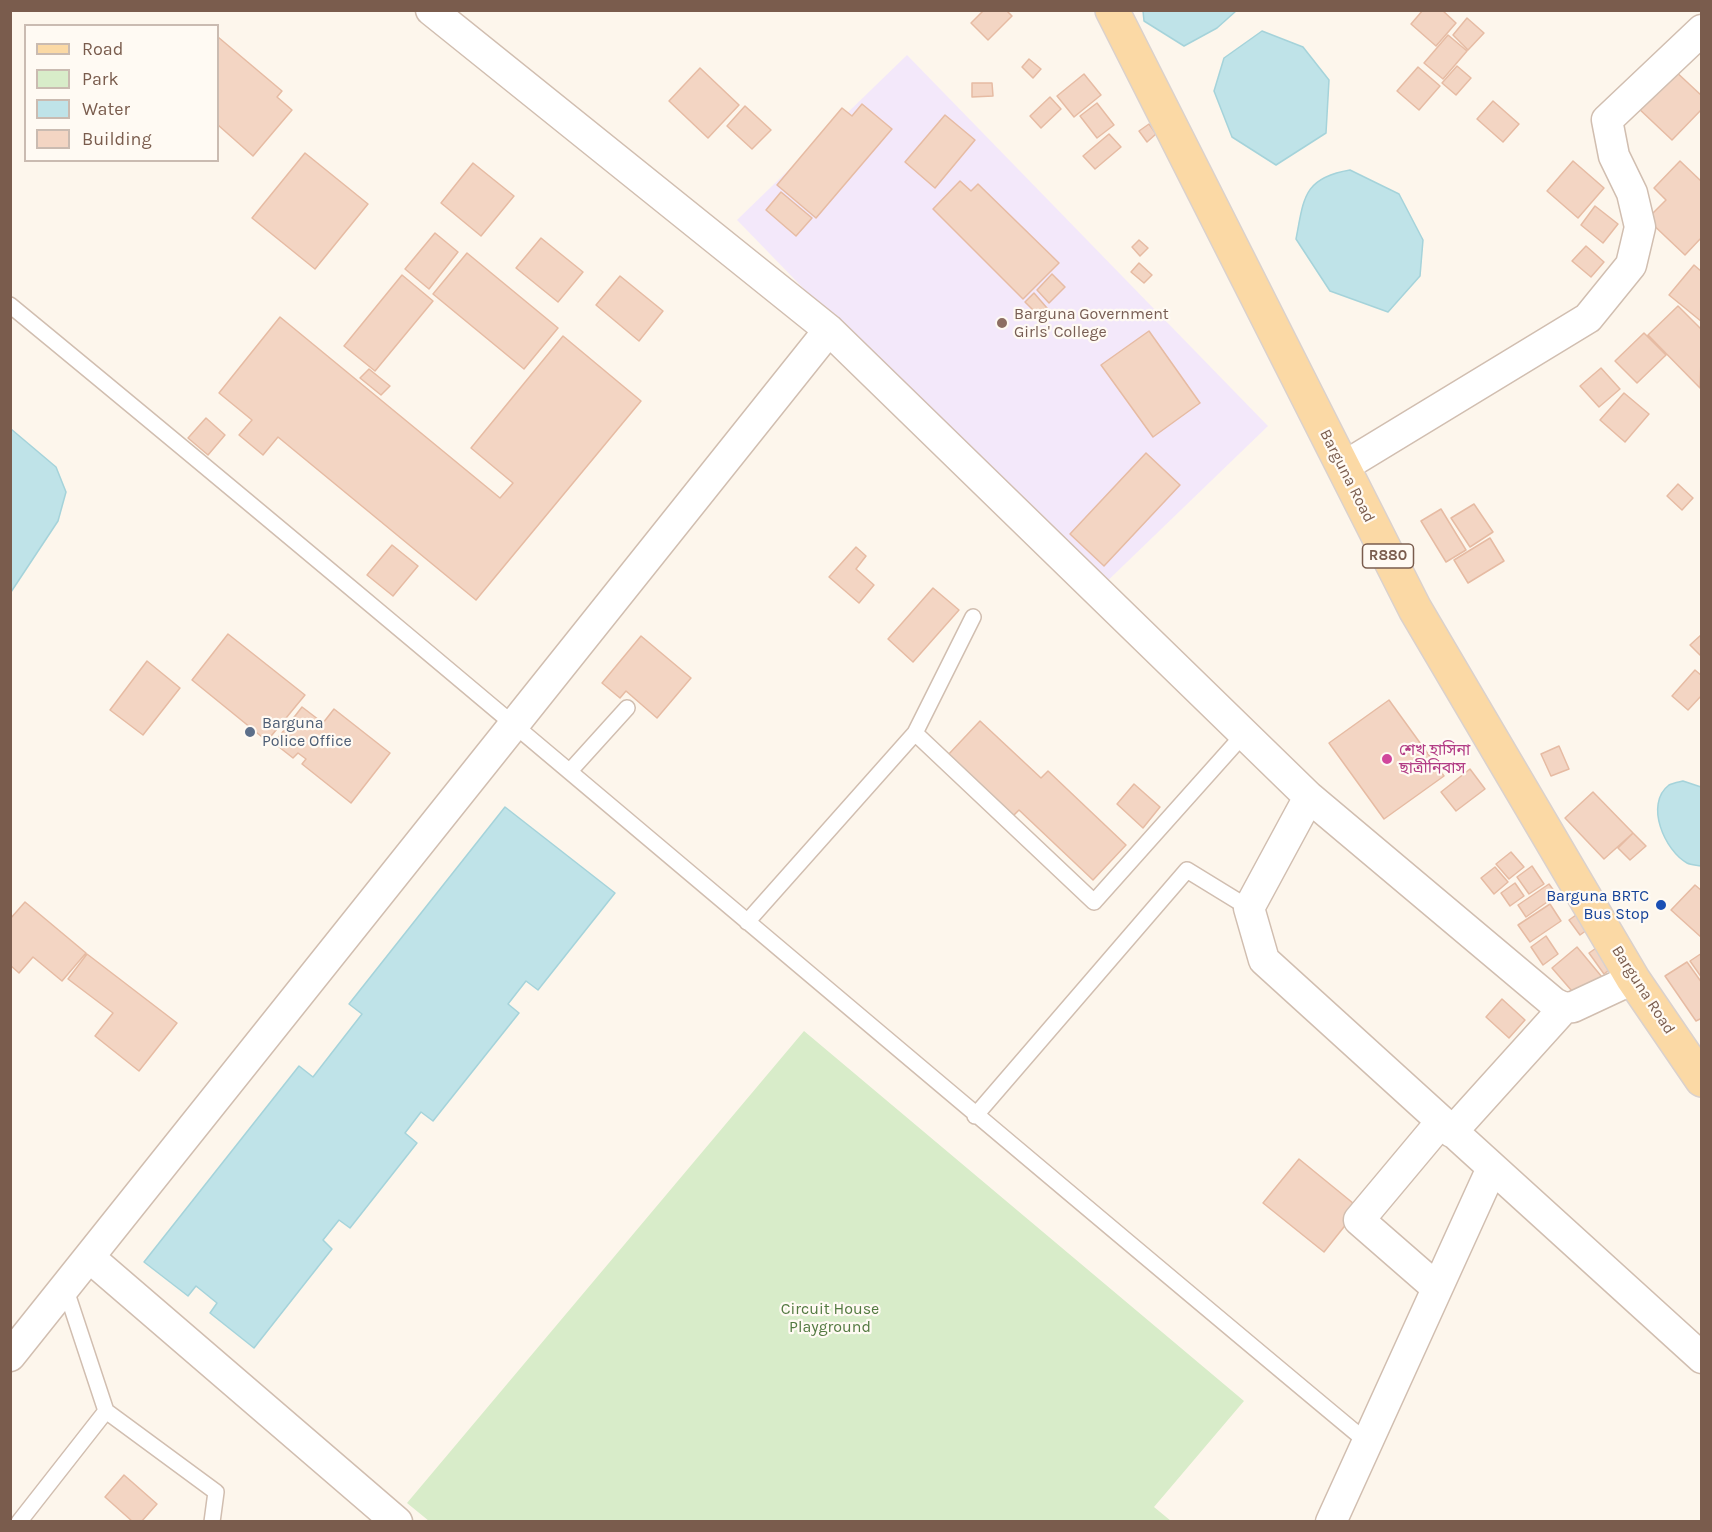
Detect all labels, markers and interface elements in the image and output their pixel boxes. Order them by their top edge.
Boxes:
legend [24,24,219,162]
text: Road [82,38,123,60]
text: Park [82,68,119,90]
text: Water [82,98,130,120]
text: Building [82,128,152,150]
place label: Barguna Government Girls' College [1014,304,1169,342]
marker: Barguna Government Girls' College [995,316,1009,330]
street label: Barguna Road [1315,426,1379,526]
road number: R880 [1362,544,1414,568]
place label: Barguna Police Office [262,713,352,751]
marker: Barguna Police Office [243,725,257,739]
place label: শেখ হাসিনা ছাত্রীনিবাস [1399,740,1470,778]
marker: শেখ হাসিনা ছাত্রীনিবাস [1380,752,1394,766]
place label: Barguna BRTC Bus Stop [1546,886,1649,924]
marker: Barguna BRTC Bus Stop [1654,898,1668,912]
street label: Barguna Road [1607,942,1679,1038]
park label: Circuit House Playground [781,1299,879,1337]

